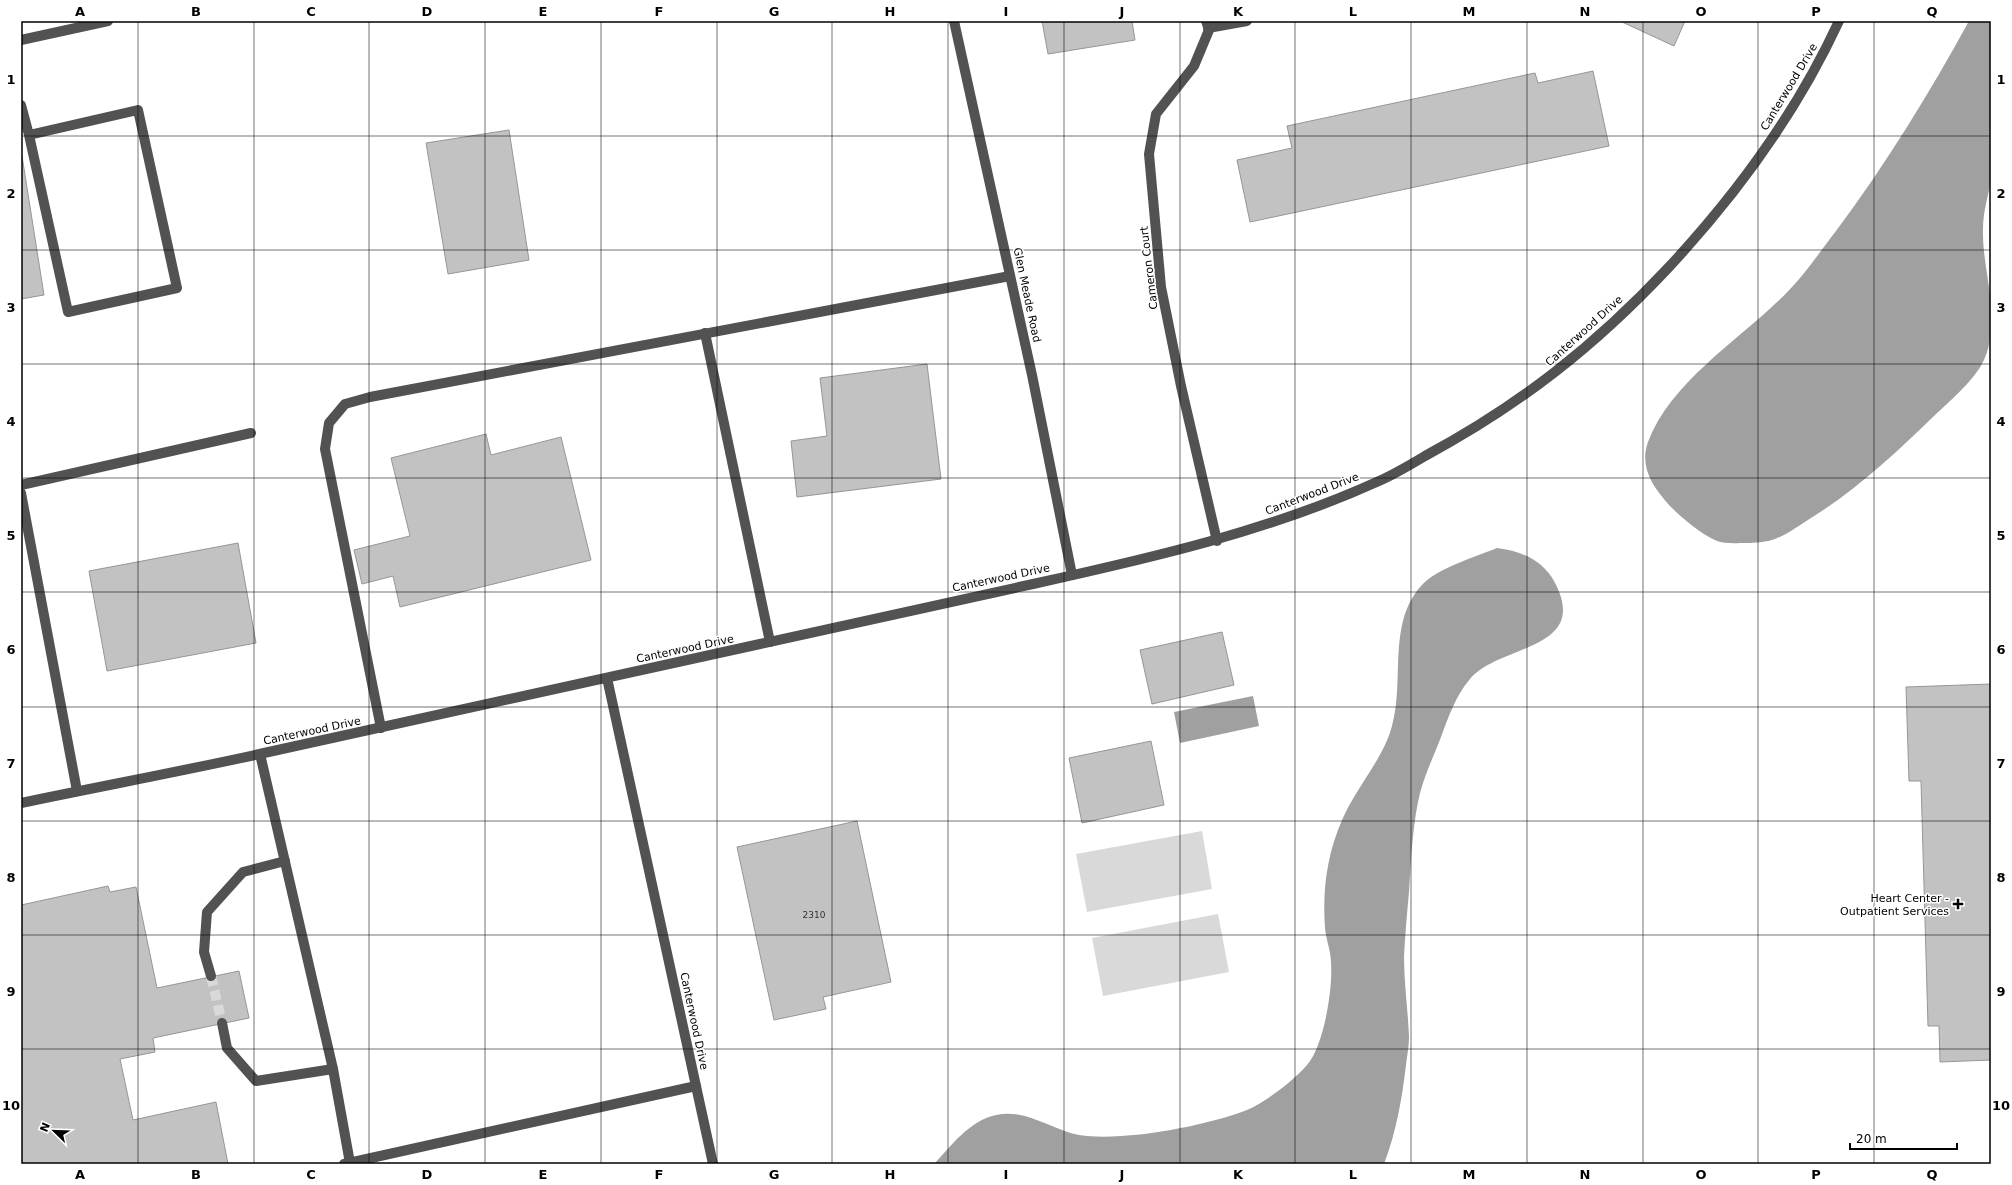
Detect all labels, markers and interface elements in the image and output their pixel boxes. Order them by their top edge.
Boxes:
text: A [75,4,85,19]
text: B [191,4,201,19]
text: C [306,4,316,19]
text: D [422,4,433,19]
text: E [539,4,547,19]
text: F [655,4,663,19]
text: G [769,4,779,19]
text: H [885,4,895,19]
text: I [1004,4,1008,19]
text: J [1119,4,1124,19]
text: K [1233,4,1244,19]
text: L [1349,4,1357,19]
text: M [1463,4,1475,19]
text: N [1580,4,1590,19]
text: O [1695,4,1707,19]
text: P [1811,4,1821,19]
text: Q [1926,4,1938,19]
street label: Canterwood Drive [1758,41,1820,133]
text: 1 [6,72,16,87]
text: 1 [1996,72,2006,87]
text: 2 [6,186,16,201]
text: 2 [1996,186,2006,201]
street label: Cameron Court [1137,225,1161,310]
street label: Glen Meade Road [1011,246,1043,344]
street label: Canterwood Drive [1543,293,1625,369]
text: 3 [6,300,16,315]
text: 3 [1996,300,2006,315]
text: 4 [6,414,16,429]
text: 4 [1996,414,2006,429]
street label: Canterwood Drive [1263,470,1361,518]
text: 5 [6,528,16,543]
text: 5 [1996,528,2006,543]
street label: Canterwood Drive [951,561,1051,595]
street label: Canterwood Drive [635,632,735,666]
text: 6 [6,642,16,657]
text: 6 [1996,642,2006,657]
street label: Canterwood Drive [262,714,362,748]
text: 7 [6,756,16,771]
text: 7 [1996,756,2006,771]
text: 8 [6,870,16,885]
text: 8 [1996,870,2006,885]
place label: Heart Center - Outpatient Services [1840,892,1949,918]
marker: Heart Center - Outpatient Services [1952,898,1964,910]
house number: 2310 [803,910,826,920]
street label: Canterwood Drive [677,971,711,1071]
text: 9 [6,984,16,999]
text: 9 [1996,984,2006,999]
text: 10 [2,1098,20,1113]
text: 10 [1992,1098,2010,1113]
north arrow [34,1111,74,1151]
text: N [37,1121,53,1134]
scale bar [1850,1125,1957,1151]
text: 20 m [1856,1132,1887,1146]
text: A [75,1167,85,1182]
text: B [191,1167,201,1182]
text: C [306,1167,316,1182]
text: D [422,1167,433,1182]
text: E [539,1167,547,1182]
text: F [655,1167,663,1182]
text: G [769,1167,779,1182]
text: H [885,1167,895,1182]
text: I [1004,1167,1008,1182]
text: J [1119,1167,1124,1182]
text: K [1233,1167,1244,1182]
text: L [1349,1167,1357,1182]
text: M [1463,1167,1475,1182]
text: N [1580,1167,1590,1182]
text: O [1695,1167,1707,1182]
text: P [1811,1167,1821,1182]
text: Q [1926,1167,1938,1182]

